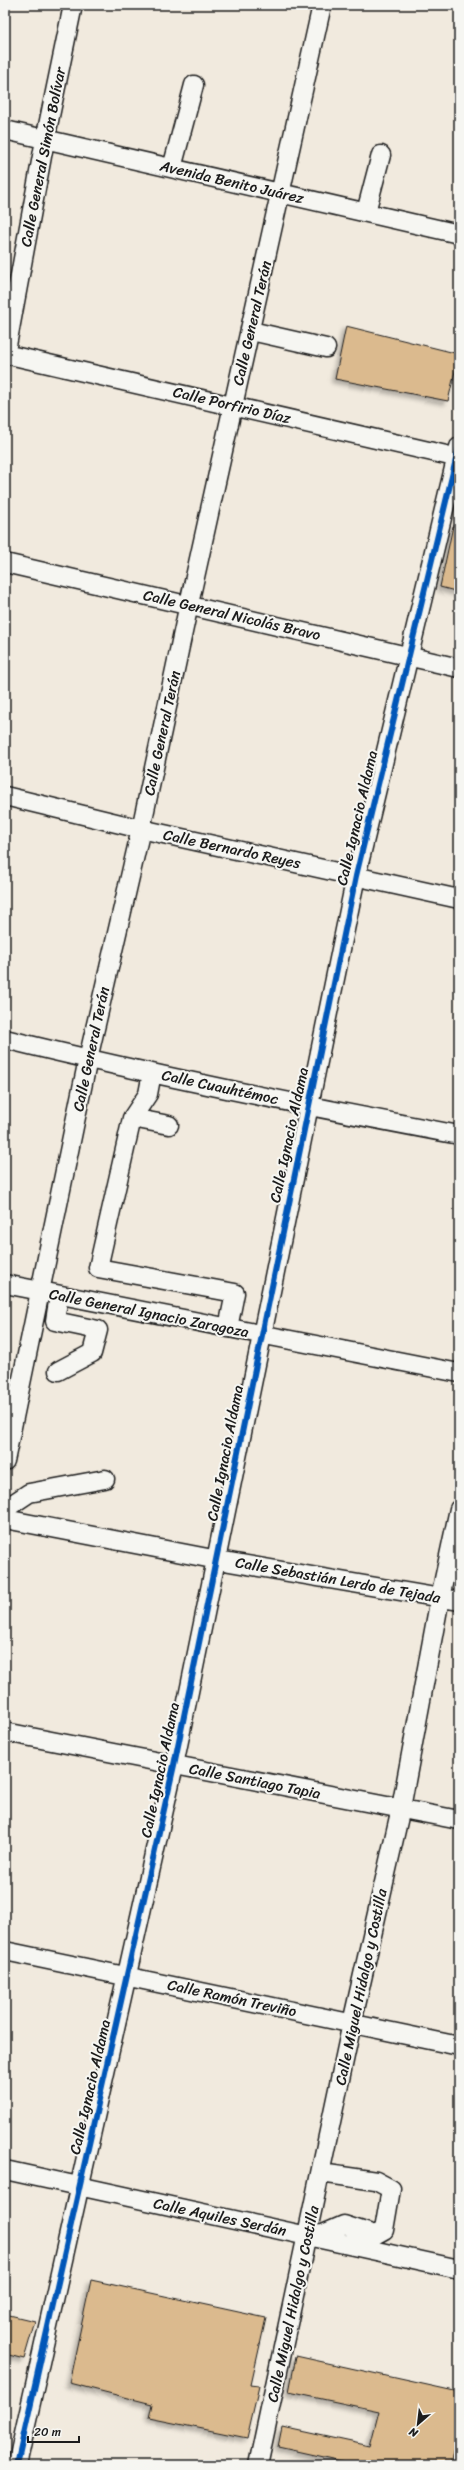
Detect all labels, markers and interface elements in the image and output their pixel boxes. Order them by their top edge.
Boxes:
street label: Calle General Simón Bolívar [13,64,73,249]
street label: Avenida Benito Juárez [157,153,307,211]
street label: Calle General Terán [225,258,279,388]
street label: Calle Porfirio Díaz [171,379,294,431]
street label: Calle General Nicolás Bravo [141,582,324,648]
street label: Calle General Terán [136,668,188,798]
street label: Calle Ignacio Aldama [329,747,385,888]
street label: Calle Bernardo Reyes [161,822,303,876]
street label: Calle General Terán [65,984,117,1114]
street label: Calle Cuauhtémoc [159,1062,281,1112]
street label: Calle Ignacio Aldama [262,1064,316,1205]
street label: Calle General Ignacio Zaragoza [47,1281,251,1345]
street label: Calle Ignacio Aldama [199,1382,251,1523]
street label: Calle Sebastián Lerdo de Tejada [233,1549,443,1611]
street label: Calle Ignacio Aldama [133,1699,187,1840]
street label: Calle Santiago Tapia [187,1756,323,1807]
street label: Calle Miguel Hidalgo y Costilla [327,1886,395,2088]
street label: Calle Ramón Treviño [165,1972,300,2024]
street label: Calle Ignacio Aldama [62,2016,118,2157]
street label: Calle Aquiles Serdán [151,2190,289,2244]
street label: Calle Miguel Hidalgo y Costilla [259,2203,327,2405]
north arrow [398,2404,438,2444]
scale bar [28,2418,79,2444]
text: 20 m [34,2421,61,2443]
text: N [405,2422,422,2443]

